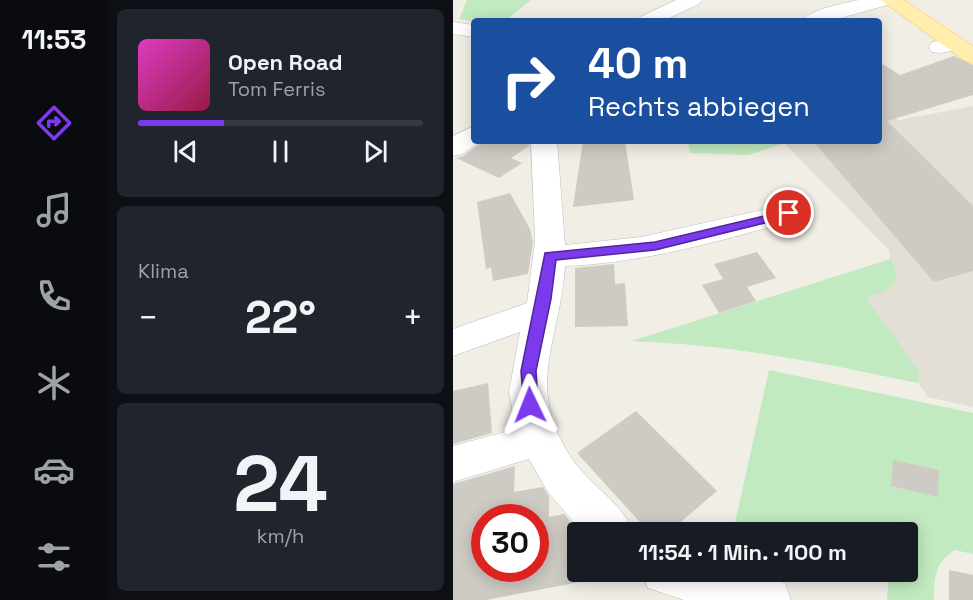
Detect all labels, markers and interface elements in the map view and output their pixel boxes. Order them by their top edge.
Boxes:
text: 11:53 [21,22,87,57]
text: 40 m [588,37,688,90]
icon: right [489,42,567,120]
text: Open Road [228,48,343,76]
text: Tom Ferris [228,76,326,102]
text: Rechts abbiegen [588,89,810,124]
icon: directions [33,102,75,144]
icon: previous [169,135,202,168]
icon: pause [264,135,297,168]
icon: next [359,135,392,168]
pin [763,187,814,238]
icon: music [33,189,75,231]
icon: arrive [772,196,805,229]
text: Klima [138,258,189,284]
icon: phone [33,275,75,317]
text: 22° [245,289,316,346]
text: − [138,297,158,339]
text: + [403,297,423,339]
icon: climate [33,362,75,404]
position arrow [498,373,562,437]
text: 24 [233,434,328,534]
icon: car [33,449,75,491]
speed limit sign: 30 [471,504,549,582]
text: km/h [257,523,304,549]
icon: filters [33,536,75,578]
text: 11:54 · 1 Min. · 100 m [638,538,847,566]

